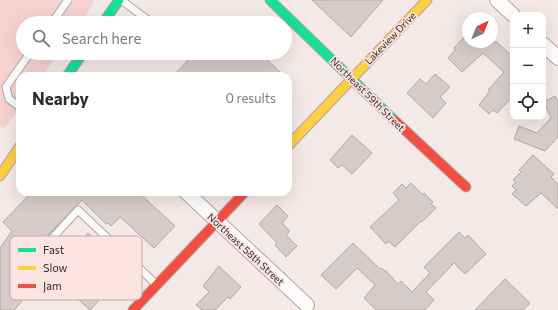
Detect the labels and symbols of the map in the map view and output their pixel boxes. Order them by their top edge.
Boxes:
street label: Lakeview Drive [362,9,418,67]
north arrow [462,12,498,48]
street label: Northeast 59th Street [328,54,408,134]
street label: Northeast 58th Street [205,210,287,288]
legend [10,236,142,300]
text: Fast [43,243,65,256]
text: Slow [43,261,68,274]
text: Jam [43,279,62,293]

